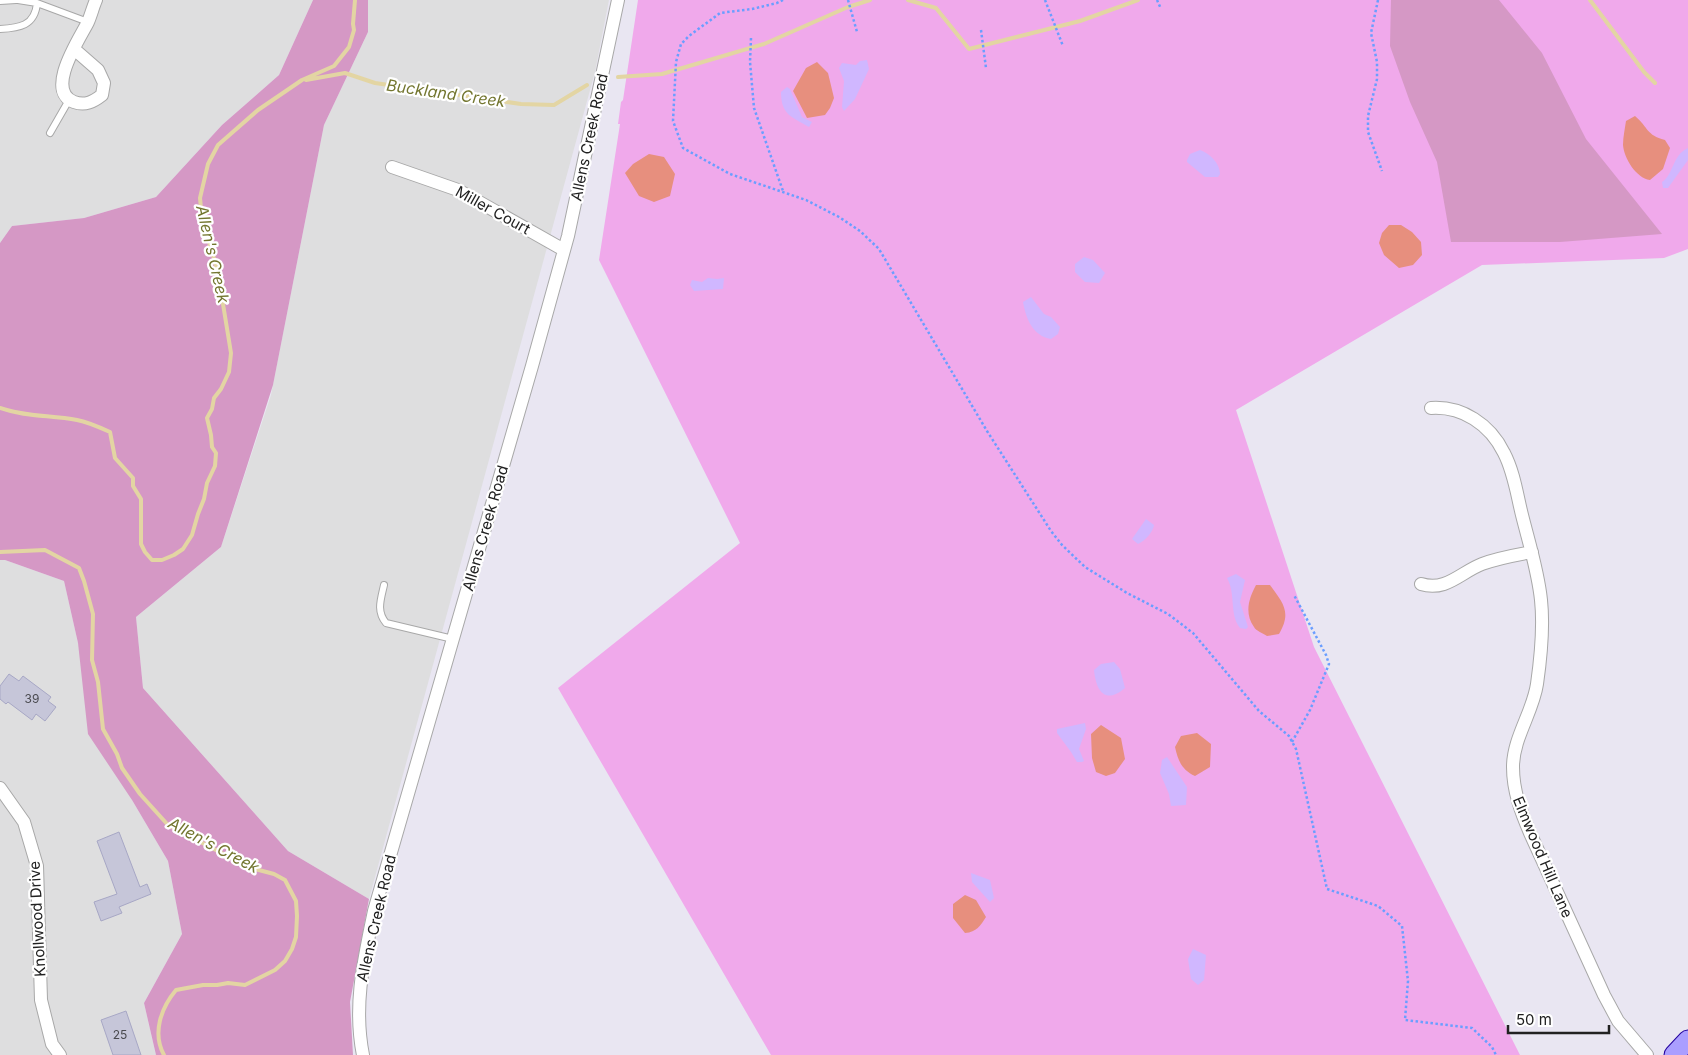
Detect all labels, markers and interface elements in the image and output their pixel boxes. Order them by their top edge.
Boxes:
street label: Allens Creek Road [566,72,612,202]
water label: Buckland Creek [385,75,507,111]
street label: Miller Court [452,182,534,238]
water label: Allen's Creek [192,202,234,305]
street label: Allens Creek Road [458,463,512,593]
house number: 39 [25,691,39,706]
street label: Elmwood Hill Lane [1509,793,1577,921]
water label: Allen's Creek [164,812,263,877]
street label: Allens Creek Road [352,853,400,983]
street label: Knollwood Drive [24,861,50,977]
scale bar [1508,1002,1609,1034]
text: 50 m [1516,1010,1552,1029]
house number: 25 [113,1027,127,1042]

